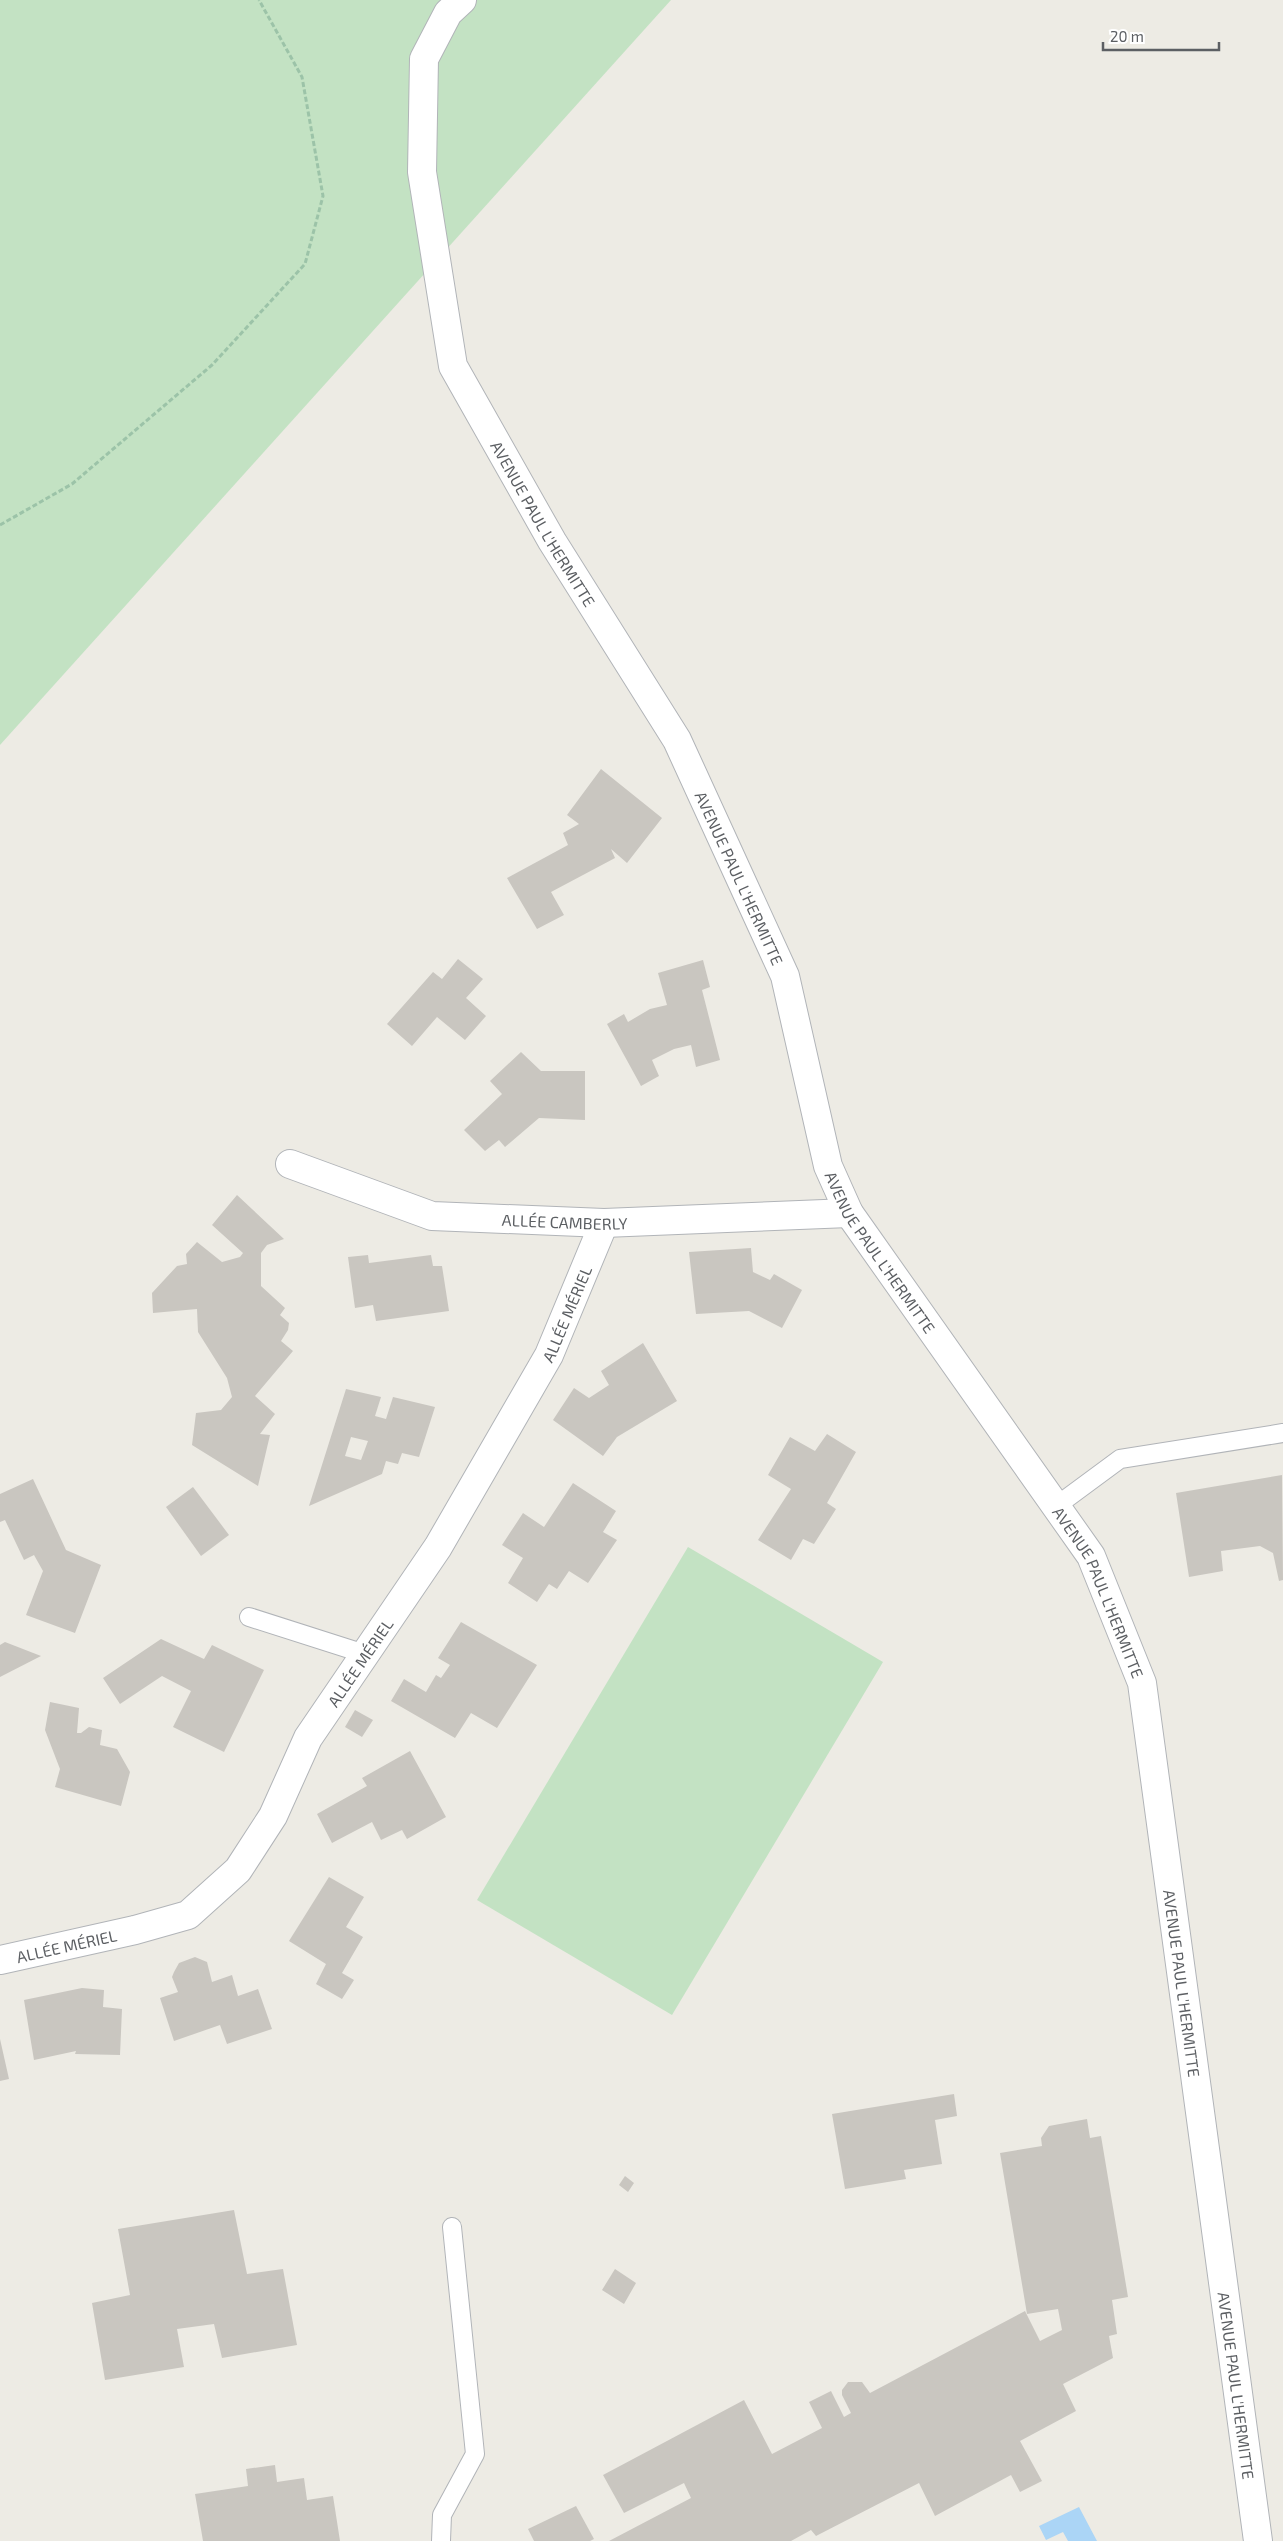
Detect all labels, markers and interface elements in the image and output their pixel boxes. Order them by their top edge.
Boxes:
scale bar [1103,20,1219,52]
text: 20 m [1110,27,1144,45]
street label: AVENUE PAUL L'HERMITTE [488,437,600,610]
street label: AVENUE PAUL L'HERMITTE [692,788,788,968]
street label: AVENUE PAUL L'HERMITTE [822,1168,940,1336]
street label: ALLÉE CAMBERLY [501,1209,628,1233]
street label: ALLÉE MÉRIEL [538,1263,595,1365]
street label: AVENUE PAUL L'HERMITTE [1049,1503,1148,1681]
street label: ALLÉE MÉRIEL [323,1615,396,1710]
street label: AVENUE PAUL L'HERMITTE [1161,1888,1205,2078]
street label: ALLÉE MÉRIEL [14,1925,118,1966]
street label: AVENUE PAUL L'HERMITTE [1215,2291,1259,2481]

